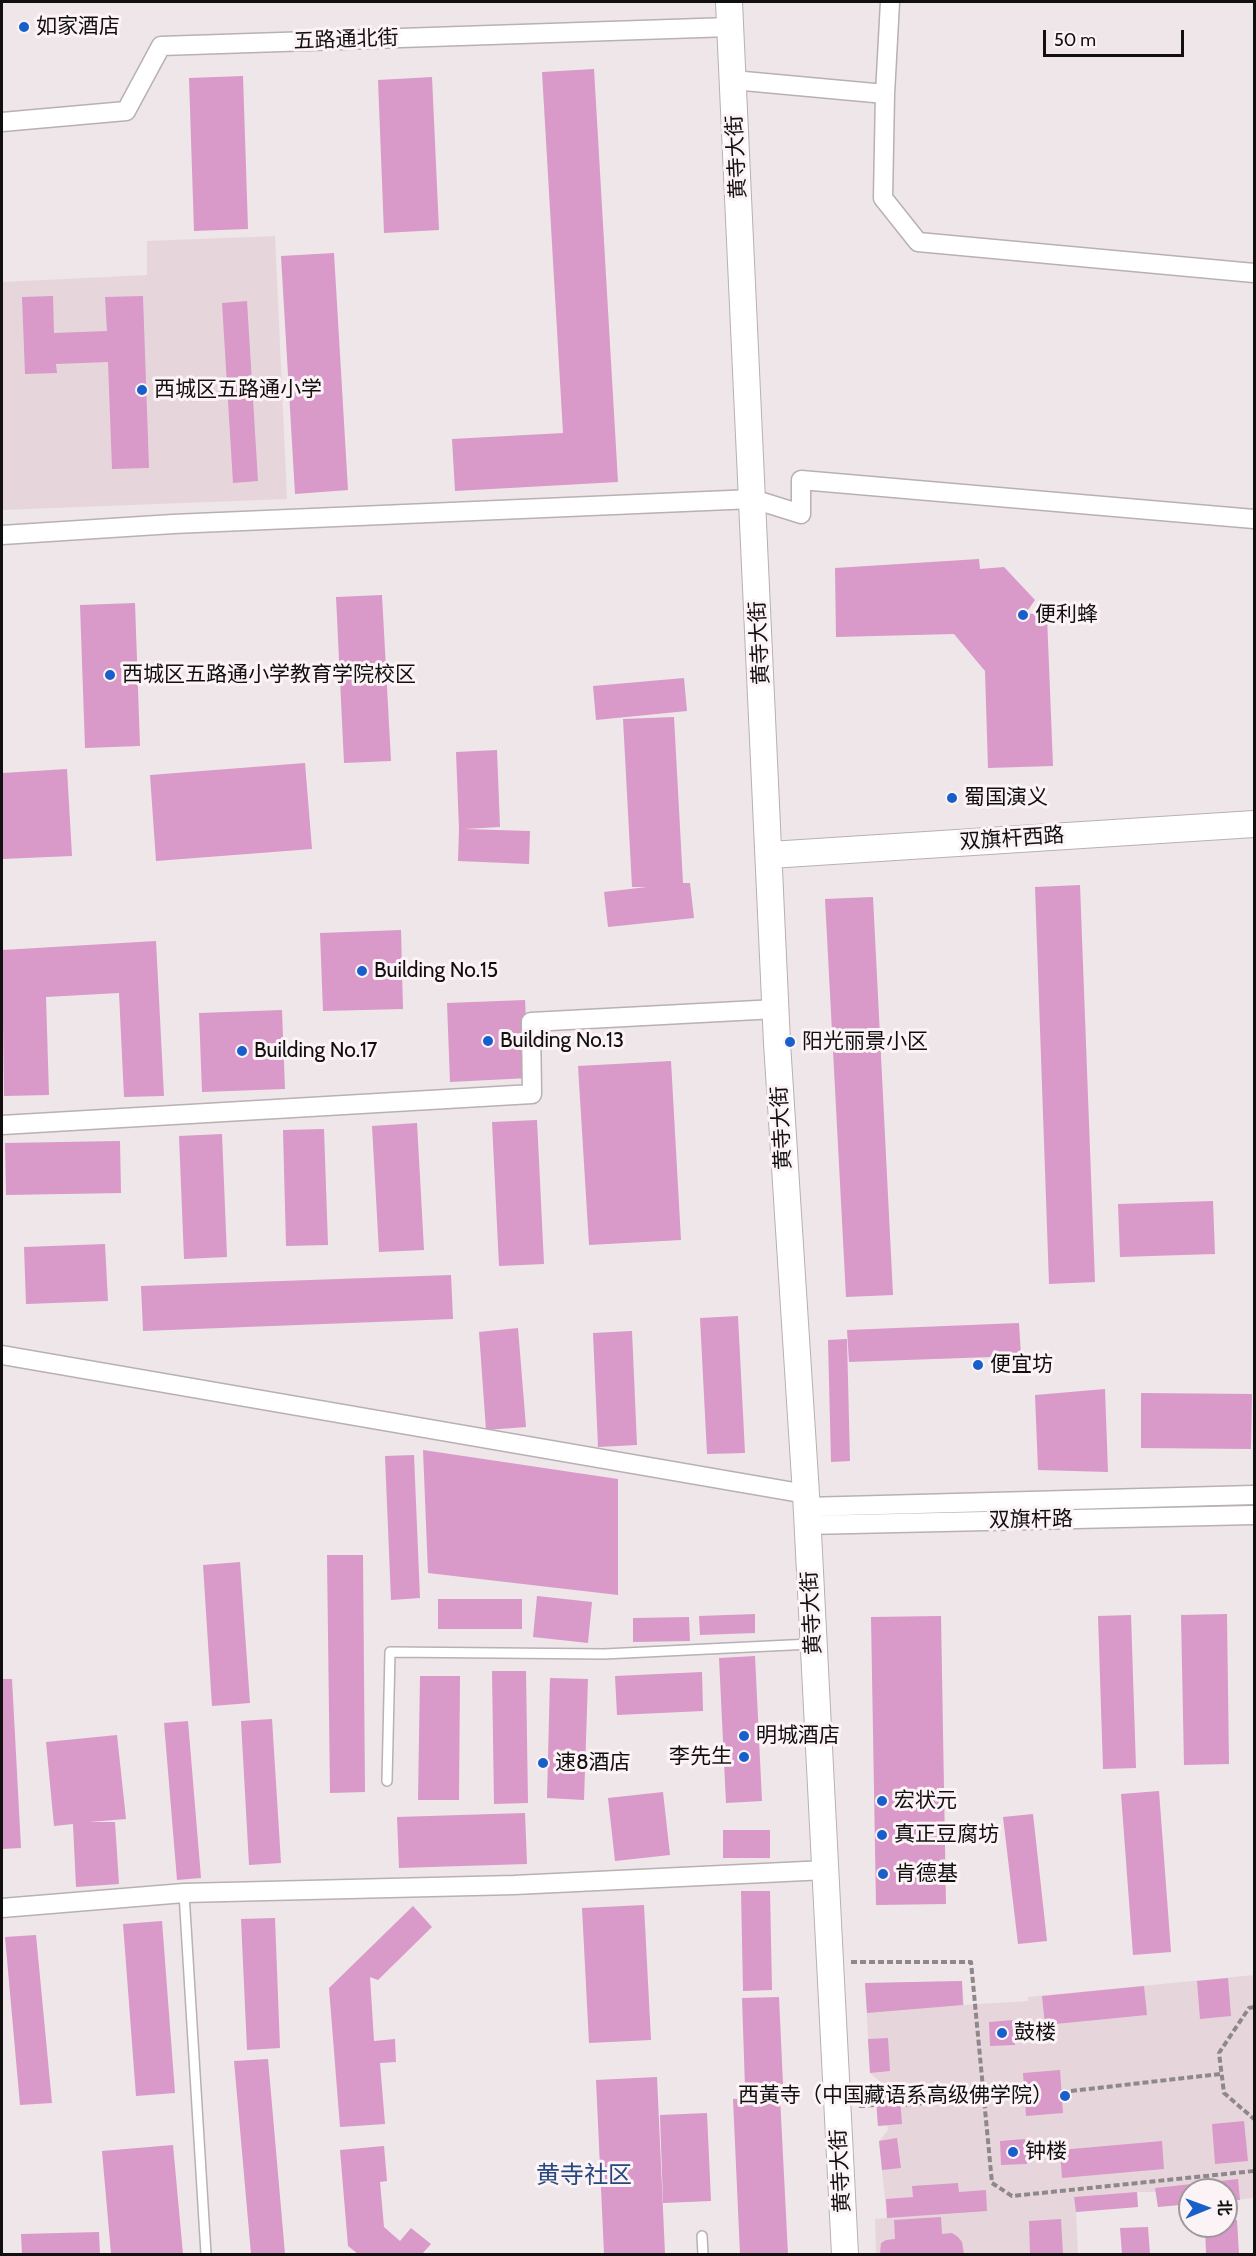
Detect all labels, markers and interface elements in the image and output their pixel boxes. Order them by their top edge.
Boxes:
place label: 如家酒店 [36,14,120,40]
scale bar [1046,18,1187,56]
marker: 如家酒店 [17,20,31,34]
street label: 五路通北街 [293,26,399,54]
text: 50 m [1054,29,1096,51]
street label: 黄寺大街 [722,114,752,200]
place label: 西城区五路通小学 [154,377,322,403]
marker: 西城区五路通小学 [135,383,149,397]
street label: 黄寺大街 [745,600,775,686]
place label: 便利蜂 [1035,602,1098,628]
marker: 便利蜂 [1016,608,1030,622]
place label: 西城区五路通小学教育学院校区 [122,662,416,688]
marker: 西城区五路通小学教育学院校区 [103,668,117,682]
place label: 蜀国演义 [964,785,1048,811]
marker: 蜀国演义 [945,791,959,805]
street label: 双旗杆西路 [959,823,1065,855]
place label: Building No.15 [374,958,498,984]
marker: Building No.15 [355,964,369,978]
place label: Building No.13 [500,1028,624,1054]
place label: 阳光丽景小区 [802,1029,928,1055]
marker: Building No.13 [481,1034,495,1048]
marker: 阳光丽景小区 [783,1035,797,1049]
place label: Building No.17 [254,1038,377,1064]
marker: Building No.17 [235,1044,249,1058]
street label: 黄寺大街 [767,1085,797,1171]
place label: 便宜坊 [990,1352,1053,1378]
marker: 便宜坊 [971,1358,985,1372]
street label: 双旗杆路 [989,1507,1073,1533]
street label: 黄寺大街 [797,1570,827,1656]
place label: 明城酒店 [756,1723,840,1749]
marker: 明城酒店 [737,1729,751,1743]
place label: 李先生 [669,1744,732,1770]
place label: 速8酒店 [555,1750,631,1776]
marker: 李先生 [737,1750,751,1764]
marker: 速8酒店 [536,1756,550,1770]
place label: 宏状元 [894,1788,957,1814]
marker: 宏状元 [875,1794,889,1808]
place label: 真正豆腐坊 [894,1822,999,1848]
marker: 真正豆腐坊 [875,1828,889,1842]
place label: 肯德基 [895,1861,958,1887]
marker: 肯德基 [876,1867,890,1881]
place label: 鼓楼 [1014,2020,1056,2046]
marker: 鼓楼 [995,2026,1009,2040]
place label: 西黃寺（中国藏语系高级佛学院） [738,2083,1053,2109]
marker: 西黃寺（中国藏语系高级佛学院） [1058,2089,1072,2103]
street label: 黄寺大街 [826,2128,856,2214]
place label: 钟楼 [1025,2139,1067,2165]
marker: 钟楼 [1006,2145,1020,2159]
district label: 黄寺社区 [536,2162,632,2190]
north arrow [1178,2178,1238,2238]
text: 北 [1215,2200,1234,2216]

